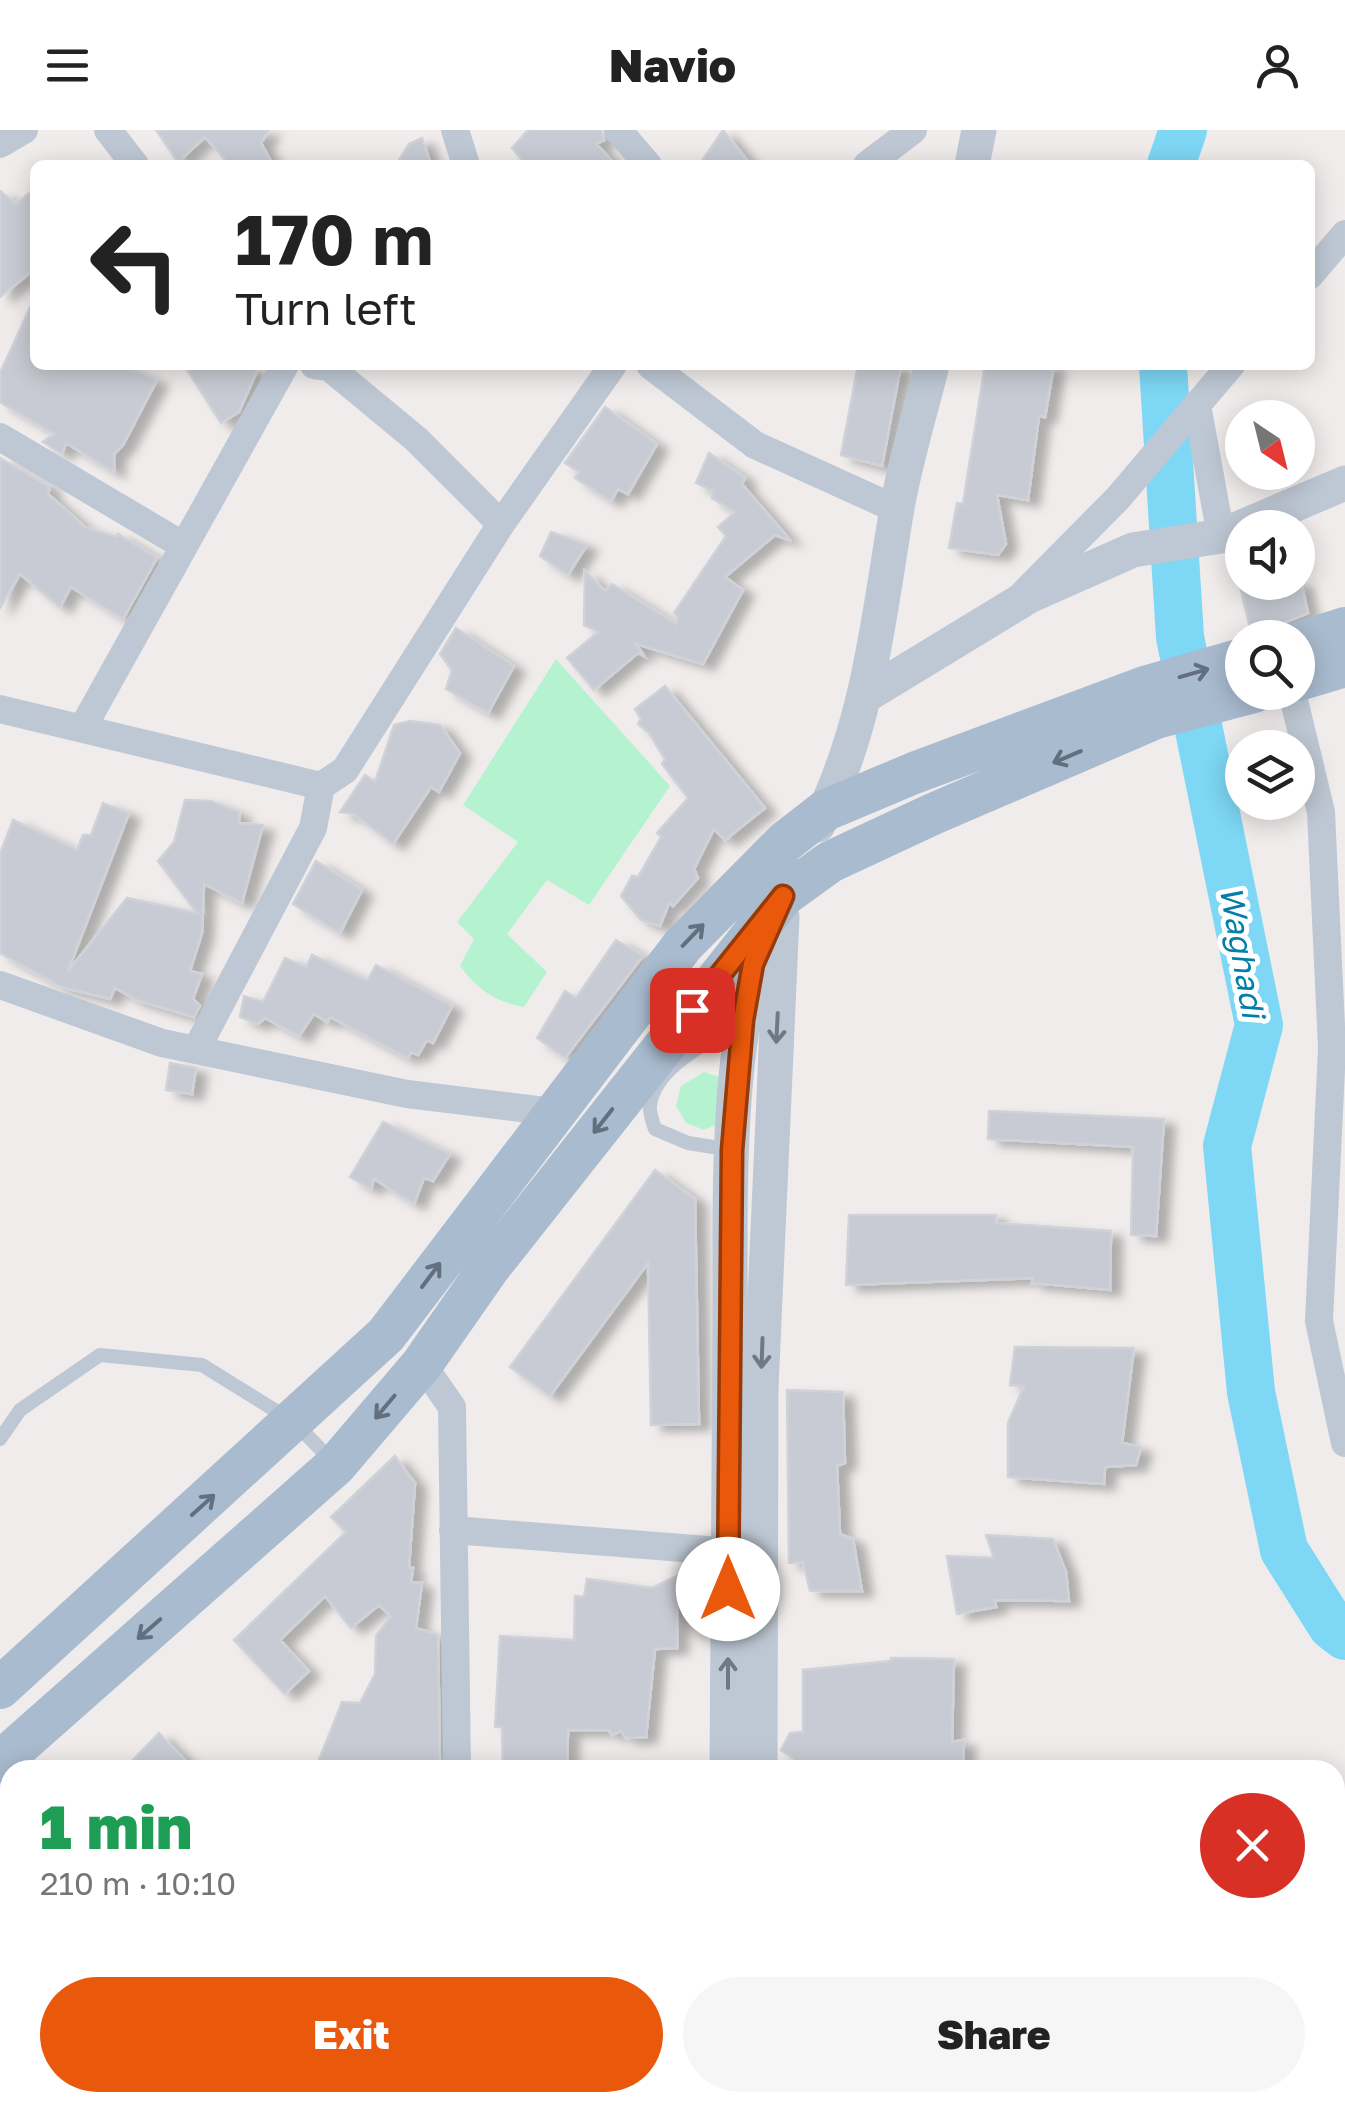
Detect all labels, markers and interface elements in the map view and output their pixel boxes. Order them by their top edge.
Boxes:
icon: menu [40,38,95,93]
text: Navio [609,38,736,92]
icon: person [1250,38,1305,93]
text: 170 m [235,196,433,280]
icon: left [70,200,200,330]
text: Turn left [235,281,417,335]
north arrow [1225,400,1315,490]
map controls [1225,400,1315,820]
button: sound [1225,510,1315,600]
button: search [1225,620,1315,710]
one-way arrow [1178,663,1209,681]
button: layers [1225,730,1315,820]
one-way arrow [1052,749,1083,767]
water label: Waghadi [1213,883,1274,1024]
one-way arrow [681,923,705,947]
pin [650,968,735,1053]
icon: arrive [665,983,720,1038]
one-way arrow [767,1012,786,1044]
one-way arrow [592,1107,614,1133]
one-way arrow [420,1262,441,1289]
one-way arrow [753,1337,772,1369]
one-way arrow [374,1394,397,1419]
one-way arrow [190,1493,214,1517]
position arrow [676,1537,780,1641]
one-way arrow [137,1618,162,1641]
one-way arrow [718,1657,737,1689]
text: 1 min [40,1790,192,1862]
button: close [1200,1793,1305,1898]
text: 210 m · 10:10 [40,1864,236,1902]
button: Exit [40,1977,663,2092]
button: Share [683,1977,1305,2092]

